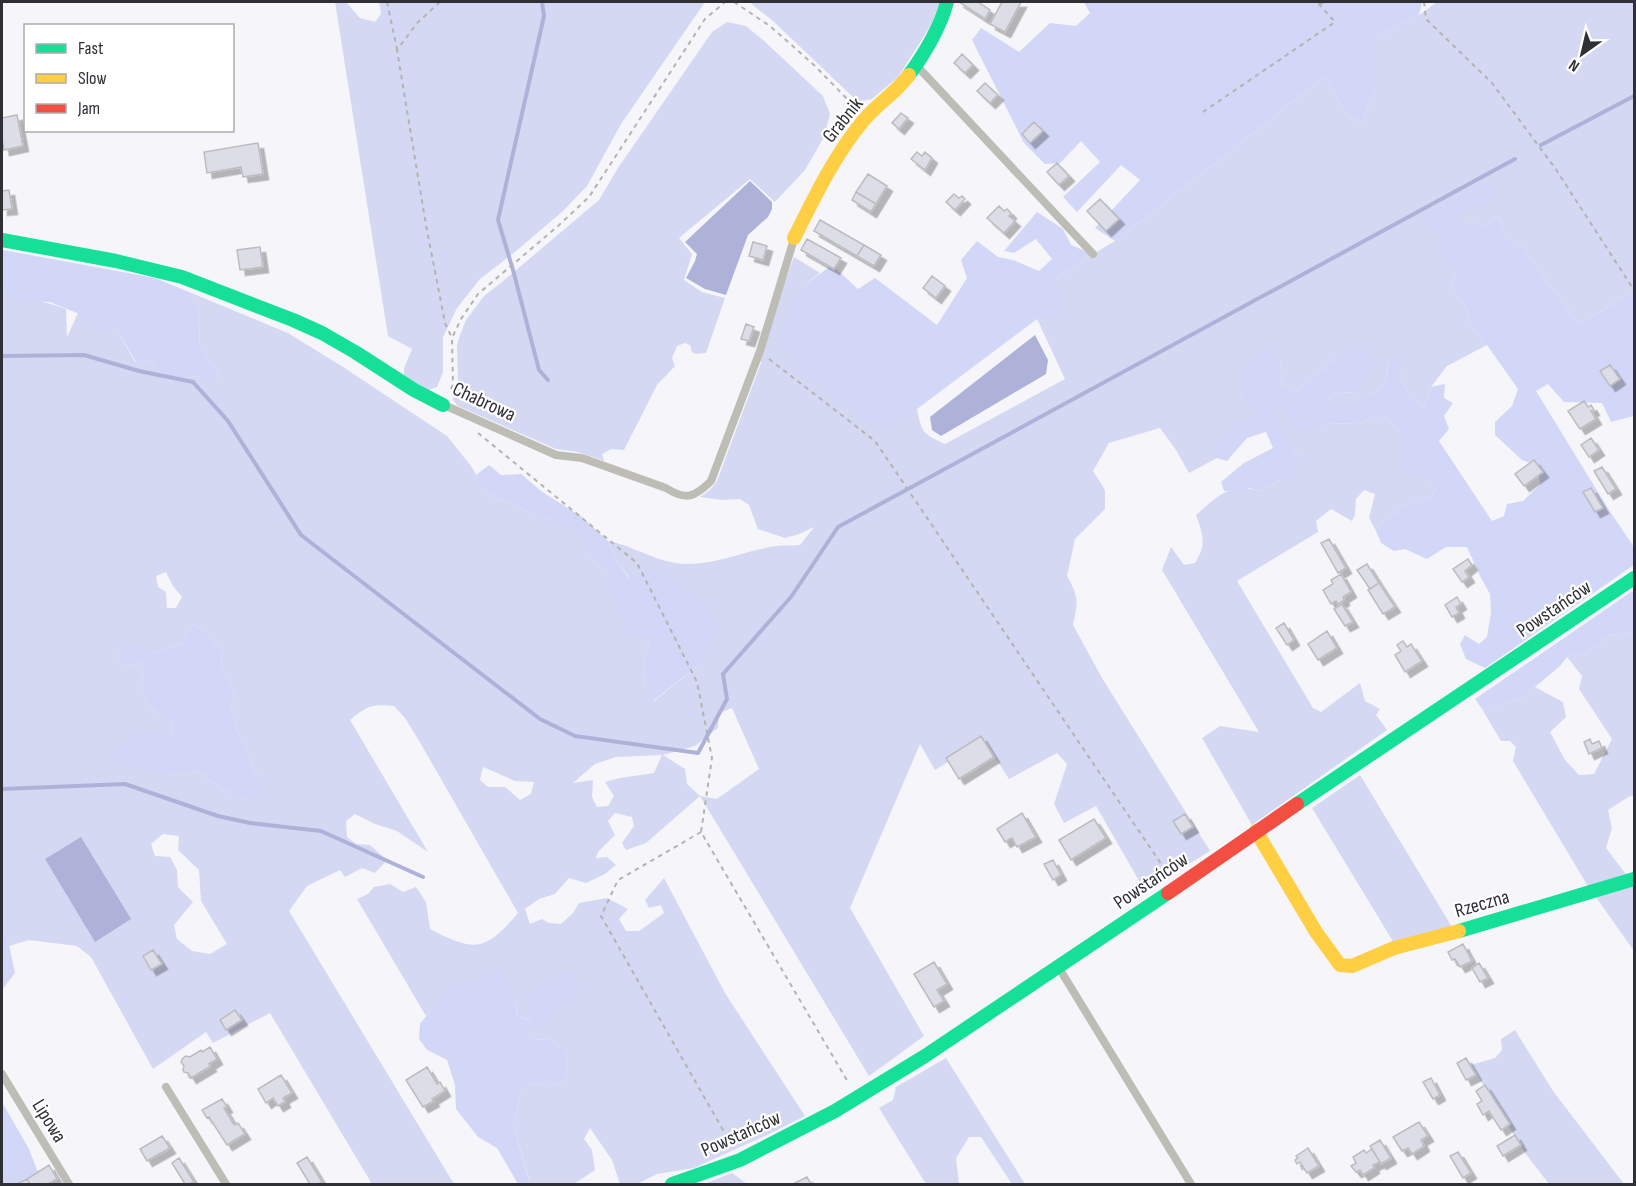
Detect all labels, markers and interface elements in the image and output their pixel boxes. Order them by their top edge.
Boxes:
legend [24,24,234,132]
north arrow [1552,24,1612,84]
text: Fast [78,38,104,59]
text: N [1566,55,1583,75]
text: Slow [78,68,107,89]
street label: Grabnik [818,92,869,148]
text: Jam [77,98,100,119]
street label: Chabrowa [449,377,519,427]
street label: Powstańców [1512,575,1596,643]
street label: Powstańców [1109,847,1193,915]
street label: Rzeczna [1452,885,1512,923]
street label: Lipowa [27,1095,71,1147]
street label: Powstańców [697,1106,785,1162]

